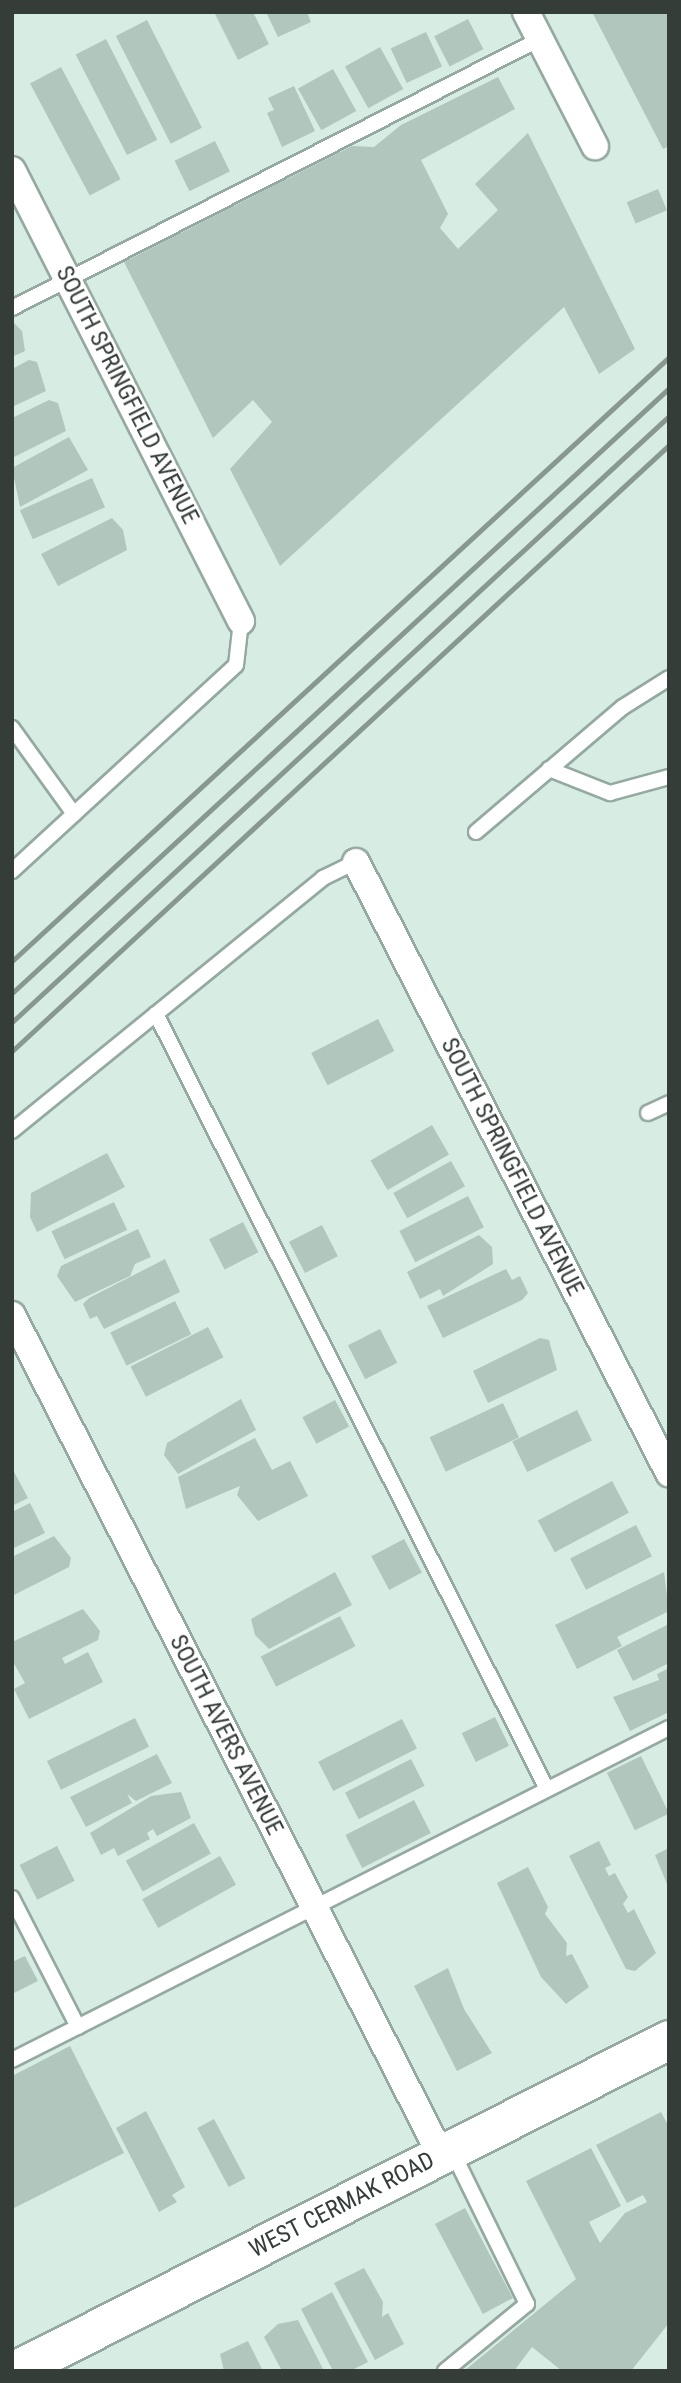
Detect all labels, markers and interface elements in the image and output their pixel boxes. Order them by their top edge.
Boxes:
street label: SOUTH SPRINGFIELD AVENUE [49,261,205,529]
street label: SOUTH SPRINGFIELD AVENUE [434,1033,590,1301]
street label: SOUTH AVERS AVENUE [163,1630,289,1840]
street label: WEST CERMAK ROAD [245,2146,439,2264]

